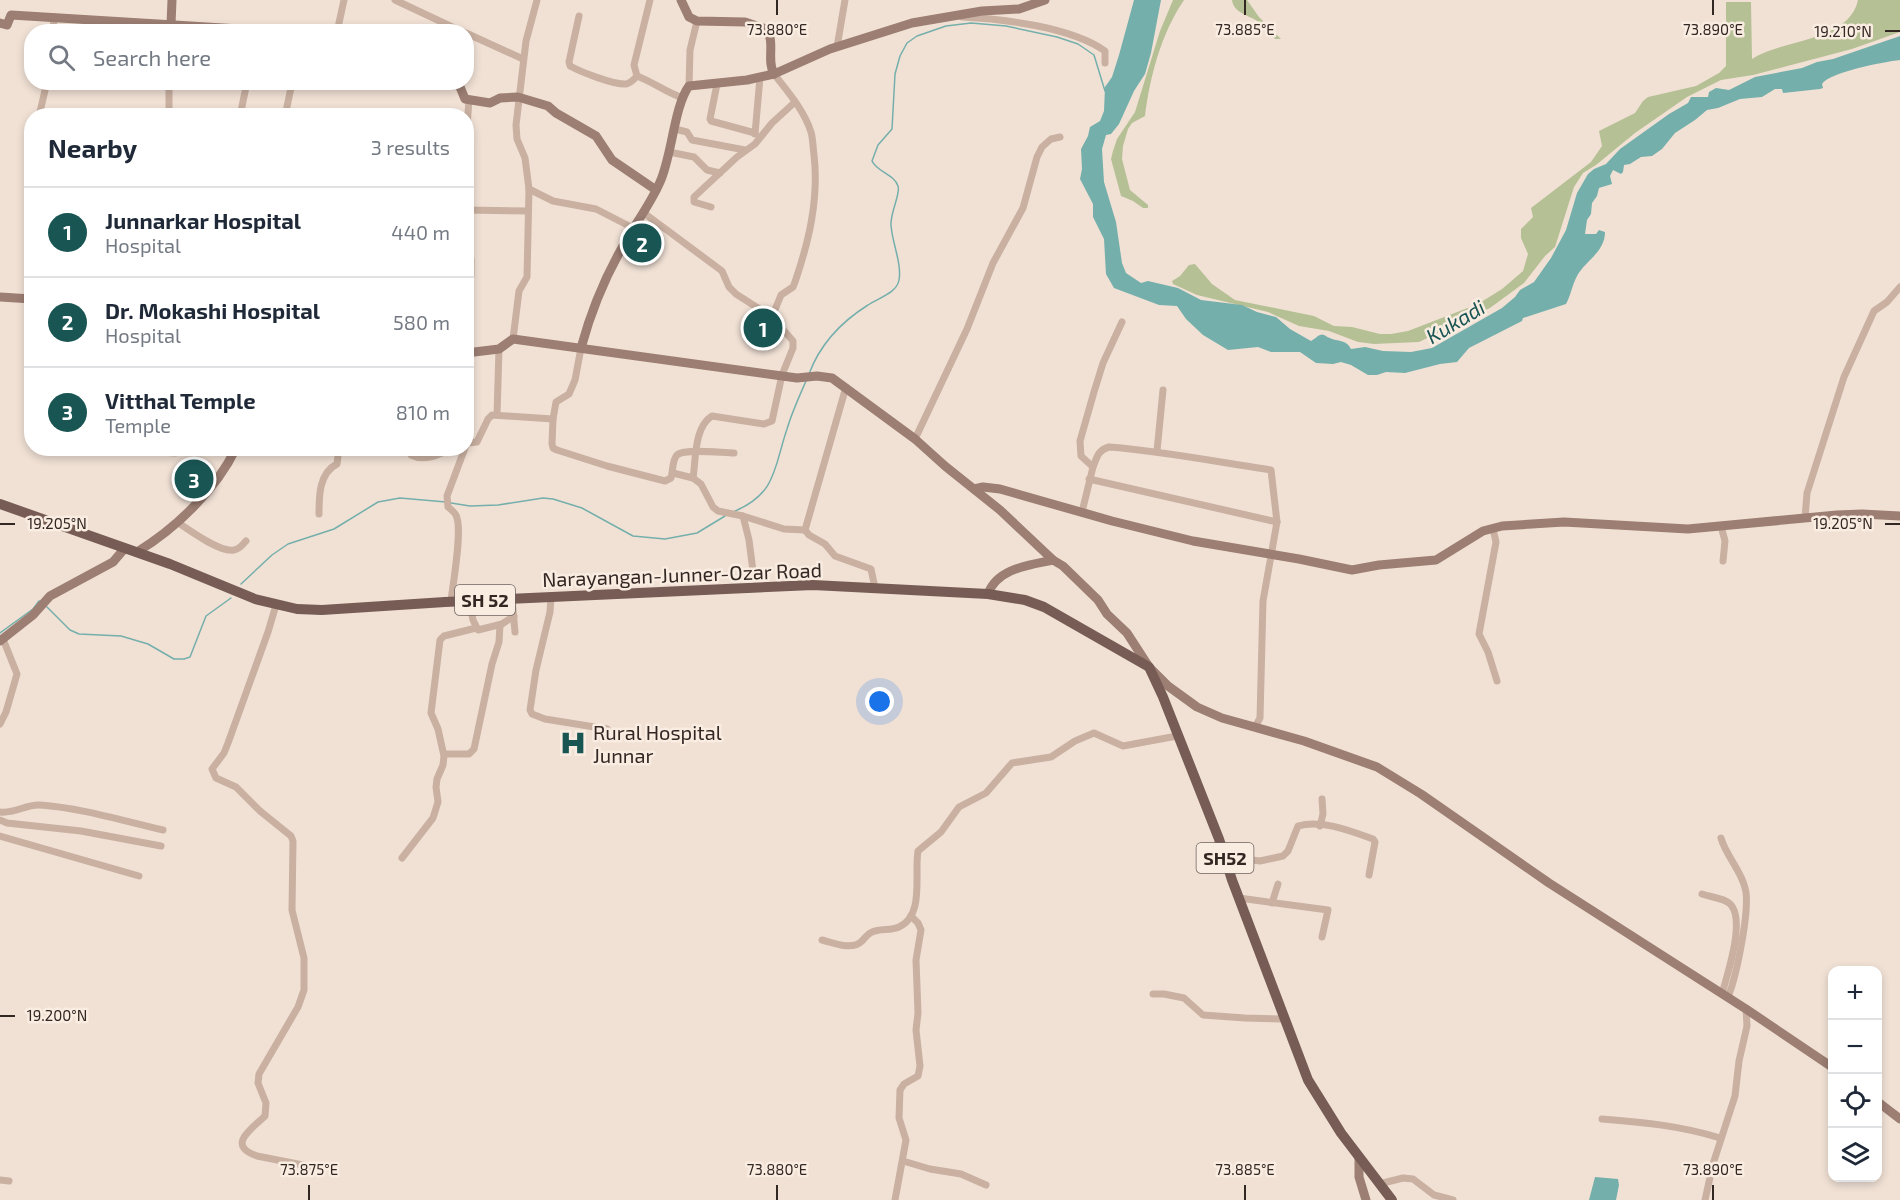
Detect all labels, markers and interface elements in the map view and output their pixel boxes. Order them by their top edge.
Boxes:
text: 73.880°E [747,20,807,38]
text: 73.885°E [1215,20,1275,38]
text: 73.890°E [1683,20,1743,38]
text: 19.210°N [1814,22,1872,40]
search box [24,24,474,90]
icon: search [45,41,78,74]
text: Search here [93,44,211,70]
text: Nearby [48,132,137,163]
text: 3 results [371,135,450,159]
text: Junnarkar Hospital [105,207,301,233]
text: 1 [63,220,72,244]
text: 440 m [391,220,450,244]
pin: 2 [622,220,662,266]
text: Hospital [105,233,181,257]
water label: Kukadi [1421,294,1489,348]
text: Dr. Mokashi Hospital [105,297,320,323]
pin: 1 [744,306,783,350]
text: 2 [62,310,73,334]
text: 580 m [393,310,450,334]
text: Hospital [105,323,181,347]
text: Vitthal Temple [105,387,256,413]
text: 3 [62,400,73,424]
text: 810 m [396,400,450,424]
text: Temple [105,413,171,437]
pin: 3 [174,456,214,502]
text: 19.205°N [27,514,87,532]
text: 19.205°N [1813,514,1873,532]
street label: Narayangan-Junner-Ozar Road [542,557,822,591]
road number: SH 52 [455,585,515,615]
your location [865,687,894,716]
place label: Rural Hospital Junnar [593,720,722,767]
hospital icon: Rural Hospital Junnar [558,728,588,758]
road number: SH52 [1196,843,1254,873]
map controls [1828,966,1882,1182]
button: + [1828,966,1882,1020]
text: 19.200°N [27,1006,87,1024]
button: − [1828,1020,1882,1074]
button: locate [1828,1074,1882,1128]
button: layers [1828,1128,1882,1182]
text: 73.875°E [280,1160,338,1178]
text: 73.880°E [747,1160,807,1178]
text: 73.885°E [1215,1160,1275,1178]
text: 73.890°E [1683,1160,1743,1178]

